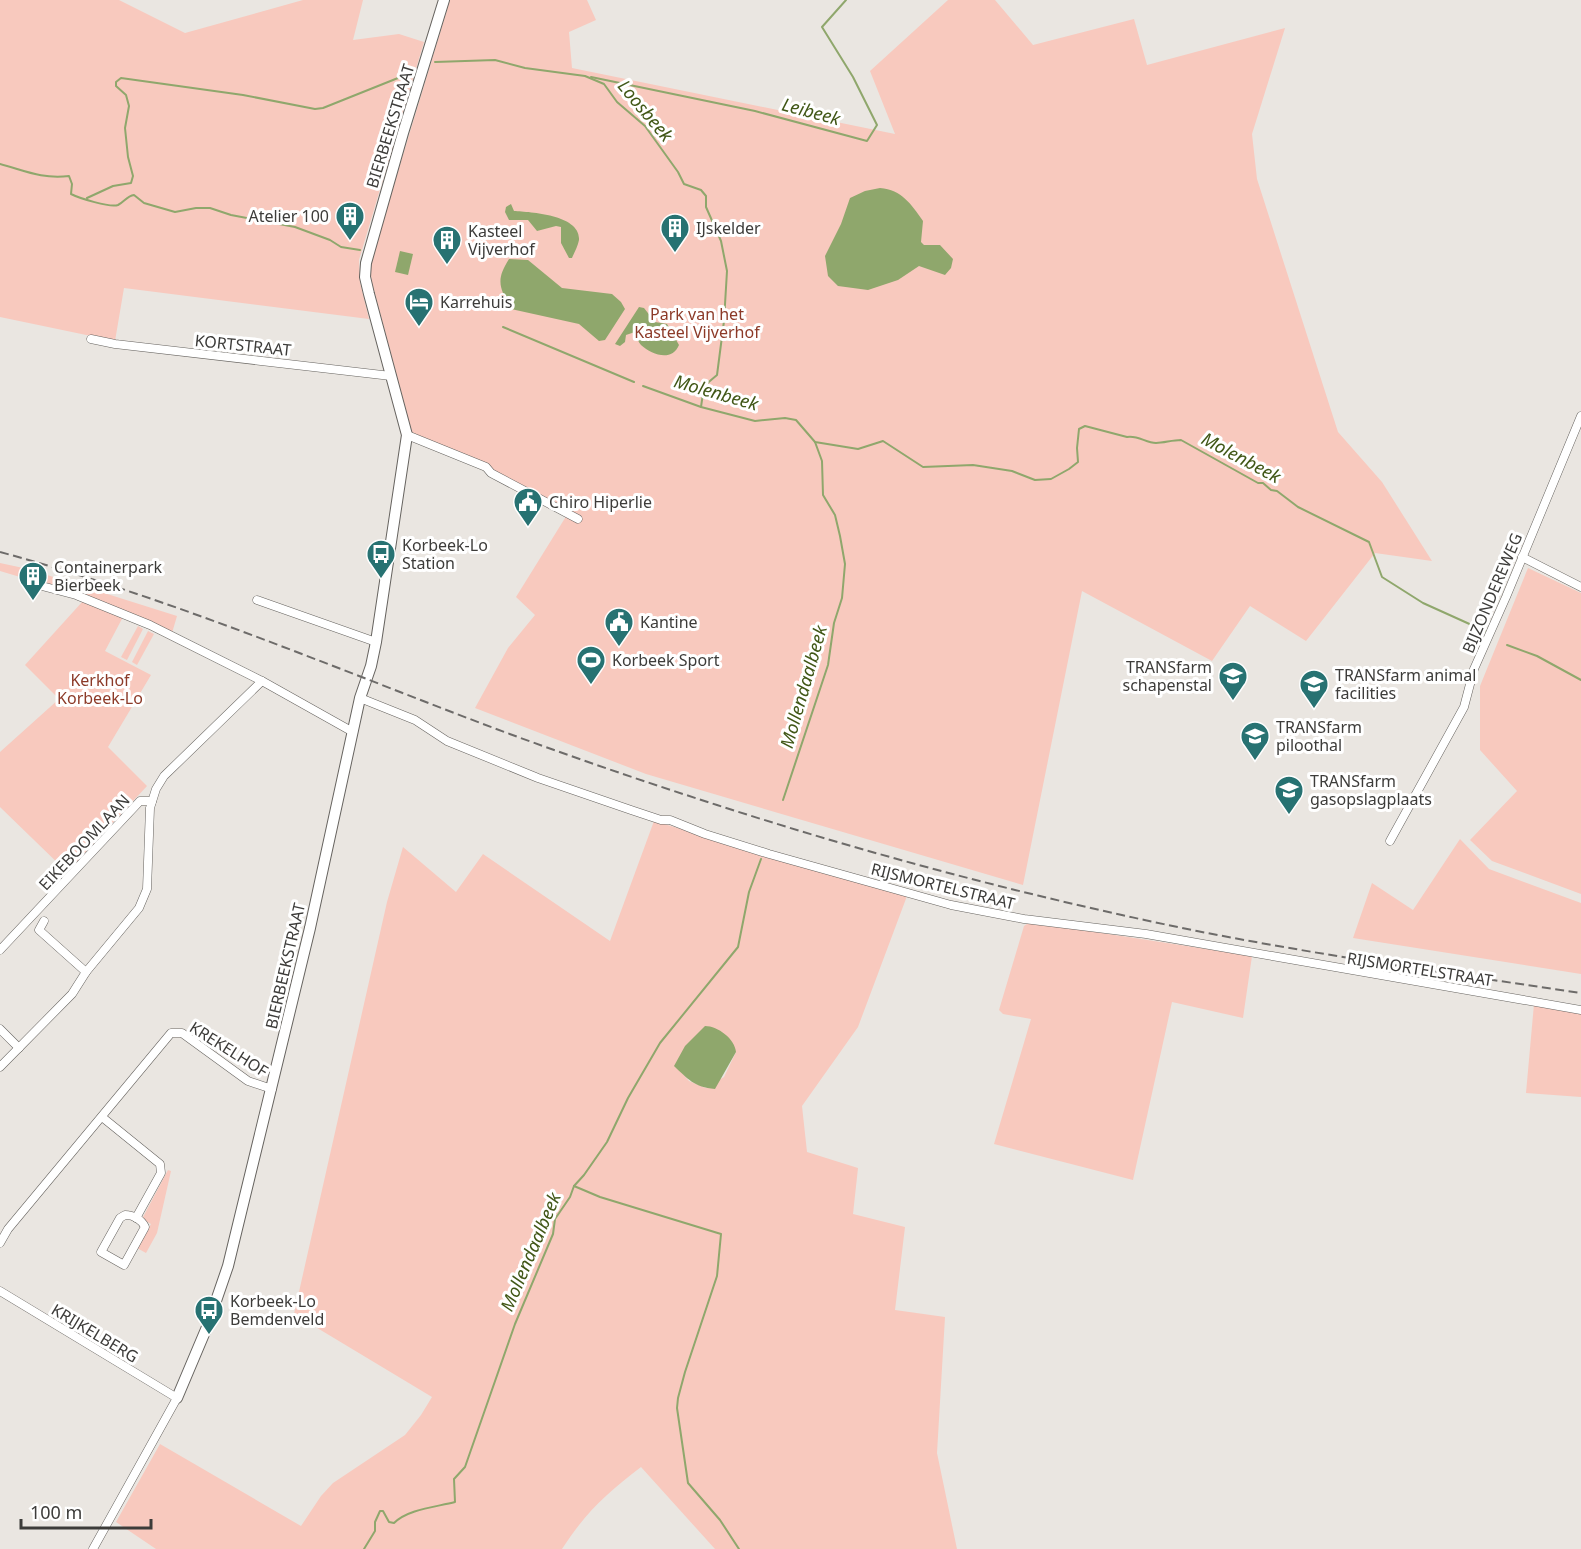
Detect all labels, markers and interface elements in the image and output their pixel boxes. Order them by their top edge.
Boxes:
street label: BIERBEEKSTRAAT [361,61,419,191]
water label: Loosbeek [613,74,679,147]
water label: Leibeek [779,92,844,131]
building icon: Atelier 100 [334,200,366,242]
place label: Atelier 100 [248,205,329,227]
building icon: IJskelder [659,212,691,254]
place label: IJskelder [696,217,761,239]
place label: Kasteel Vijverhof [468,220,536,260]
building icon: Kasteel Vijverhof [431,224,463,266]
hotel icon: Karrehuis [403,286,435,328]
place label: Karrehuis [440,291,512,313]
park label: Park van het Kasteel Vijverhof [634,303,761,343]
street label: KORTSTRAAT [194,329,292,361]
water label: Molenbeek [671,369,762,416]
water label: Molenbeek [1198,426,1286,489]
public building icon: Chiro Hiperlie [512,486,544,528]
place label: Chiro Hiperlie [549,491,652,513]
street label: BIJZONDEREWEG [1457,529,1527,657]
place label: Korbeek-Lo Station [402,534,488,574]
bus stop icon: Korbeek-Lo Station [365,538,397,580]
place label: Containerpark Bierbeek [54,556,163,596]
building icon: Containerpark Bierbeek [17,560,49,602]
public building icon: Kantine [603,606,635,648]
place label: Kantine [640,611,698,633]
water label: Mollendaalbeek [774,621,832,751]
sports icon: Korbeek Sport [575,644,607,686]
place label: Korbeek Sport [612,649,720,671]
place label: TRANSfarm schapenstal [1122,656,1212,696]
school or university icon: TRANSfarm schapenstal [1217,660,1249,702]
place label: TRANSfarm animal facilities [1335,664,1476,704]
school or university icon: TRANSfarm animal facilities [1298,668,1330,710]
park label: Kerkhof Korbeek-Lo [57,669,143,709]
place label: TRANSfarm piloothal [1276,716,1362,756]
school or university icon: TRANSfarm piloothal [1239,720,1271,762]
place label: TRANSfarm gasopslagplaats [1310,770,1432,810]
school or university icon: TRANSfarm gasopslagplaats [1273,774,1305,816]
street label: EIKEBOOMLAAN [34,789,134,895]
street label: RIJSMORTELSTRAAT [869,857,1017,915]
street label: BIERBEEKSTRAAT [260,901,310,1031]
street label: RIJSMORTELSTRAAT [1345,947,1495,991]
street label: KREKELHOF [186,1016,272,1082]
water label: Mollendaalbeek [494,1188,566,1315]
place label: Korbeek-Lo Bemdenveld [230,1290,324,1330]
bus stop icon: Korbeek-Lo Bemdenveld [193,1294,225,1336]
street label: KRIJKELBERG [47,1298,143,1368]
scale bar [21,1492,152,1530]
text: 100 m [30,1500,82,1524]

